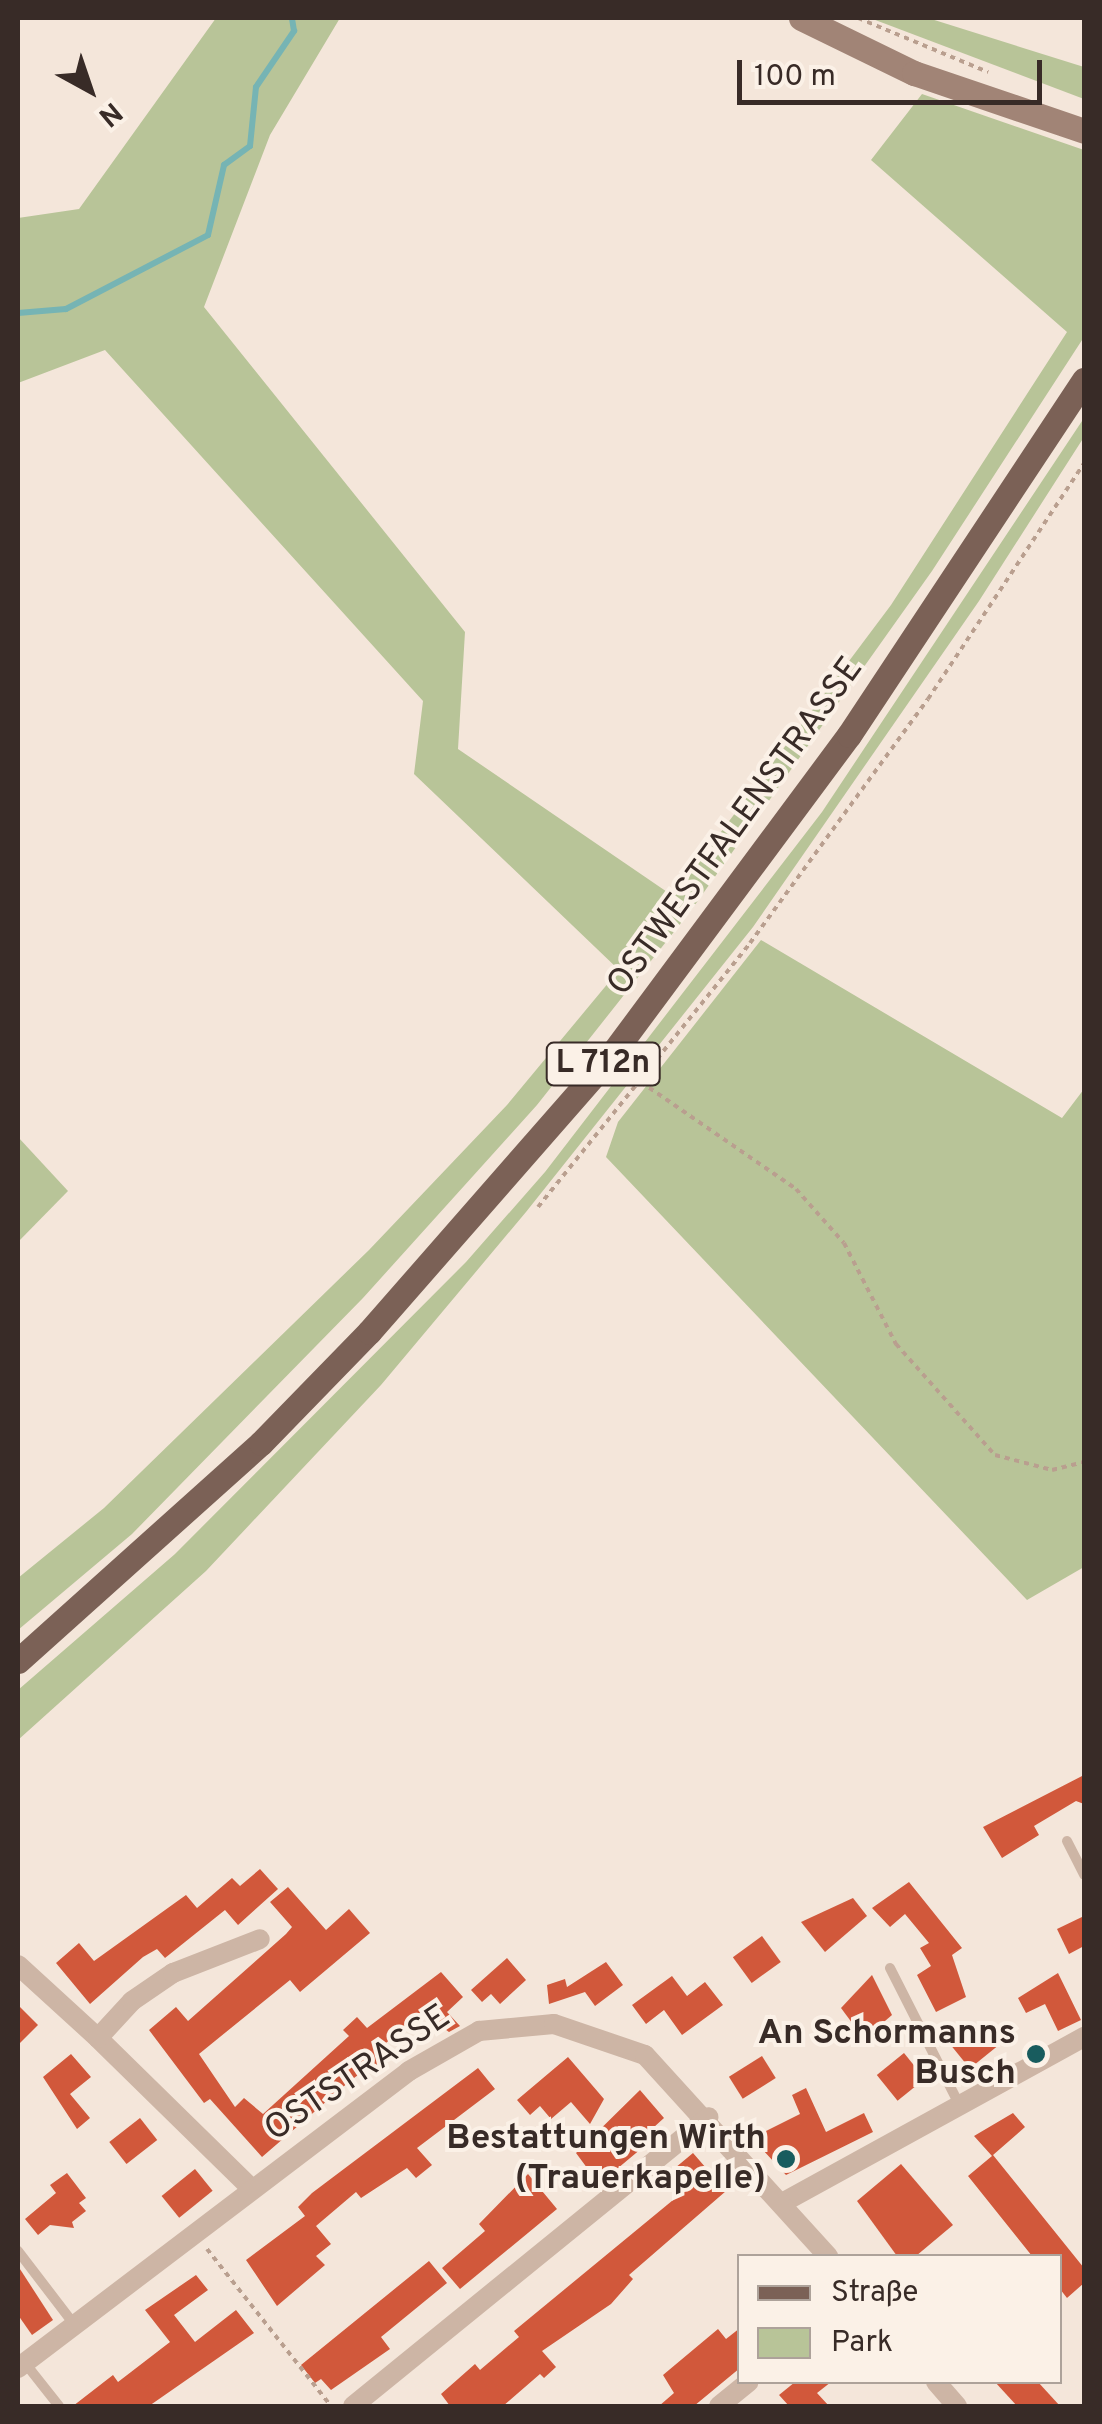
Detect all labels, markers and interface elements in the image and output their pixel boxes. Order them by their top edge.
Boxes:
north arrow [40,40,140,140]
scale bar [742,40,1047,102]
text: 100 m [754,59,836,96]
text: N [90,93,129,133]
street label: OSTWESTFALENSTRASSE [599,650,873,1004]
road number: L 712n [543,1037,663,1091]
street label: OSTSTRASSE [257,1997,459,2151]
place label: An Schormanns Busch [758,2013,1016,2095]
marker: An Schormanns Busch [1025,2043,1047,2065]
place label: Bestattungen Wirth (Trauerkapelle) [446,2118,766,2200]
marker: Bestattungen Wirth (Trauerkapelle) [775,2148,797,2170]
legend [737,2254,1062,2384]
text: Straße [831,2275,918,2312]
text: Park [831,2325,893,2362]

